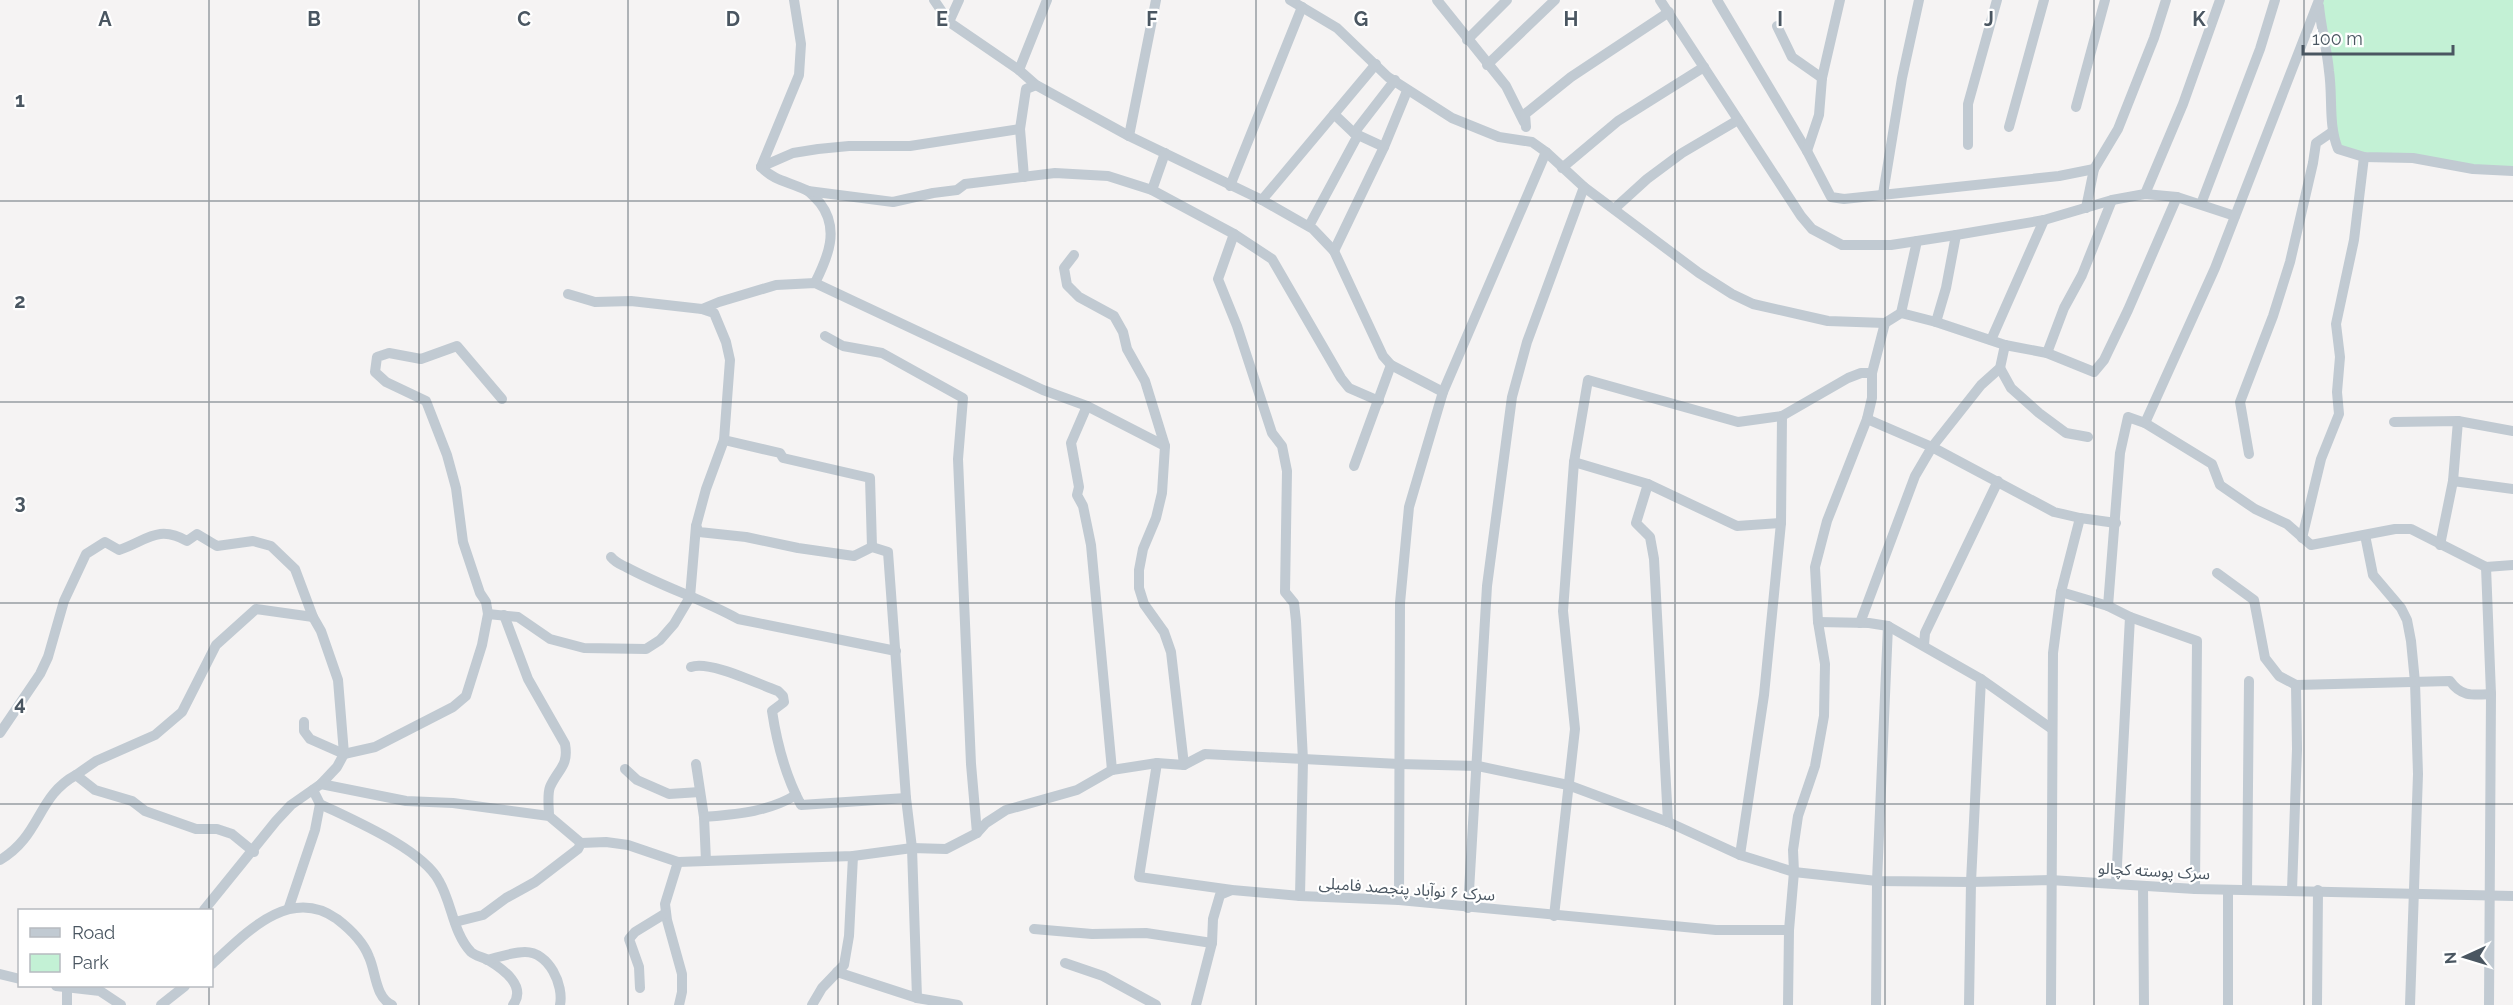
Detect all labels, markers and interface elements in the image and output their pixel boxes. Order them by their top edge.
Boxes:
text: A [98,7,112,31]
text: B [307,7,321,31]
text: C [517,7,531,31]
text: D [726,7,740,31]
text: E [936,7,948,31]
text: F [1146,7,1158,31]
text: G [1354,7,1368,31]
text: H [1564,7,1578,31]
text: I [1777,7,1783,31]
text: J [1984,7,1994,31]
text: K [2192,7,2206,31]
scale bar [2303,18,2453,56]
text: 100 m [2312,28,2363,49]
text: 1 [15,88,25,112]
text: 2 [14,289,26,313]
text: 3 [14,490,26,514]
text: 4 [14,691,26,715]
street label: سرک پوسته کچالو [2097,859,2211,885]
street label: سرک ۶ نوآباد پنجصد فامیلی [1318,873,1496,906]
legend [18,909,213,987]
text: Road [72,922,115,943]
north arrow [2435,927,2495,987]
text: N [2441,951,2460,965]
text: Park [72,952,109,973]

